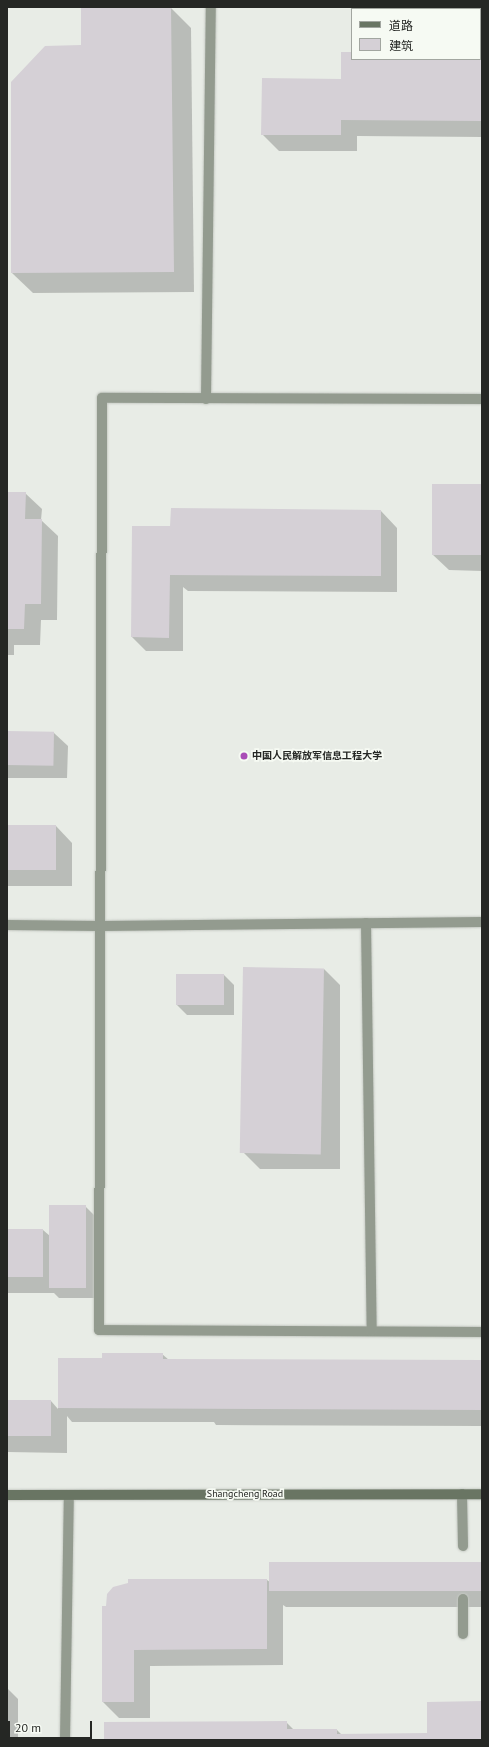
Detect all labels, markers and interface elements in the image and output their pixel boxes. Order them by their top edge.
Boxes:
legend [351,8,481,60]
text: 道路 [389,18,413,33]
text: 建筑 [389,38,413,53]
place label: 中国人民解放军信息工程大学 [252,750,382,762]
marker: 中国人民解放军信息工程大学 [239,751,249,761]
street label: Shangcheng Road [207,1488,283,1500]
scale bar [10,1713,94,1739]
text: 20 m [15,1720,41,1735]

